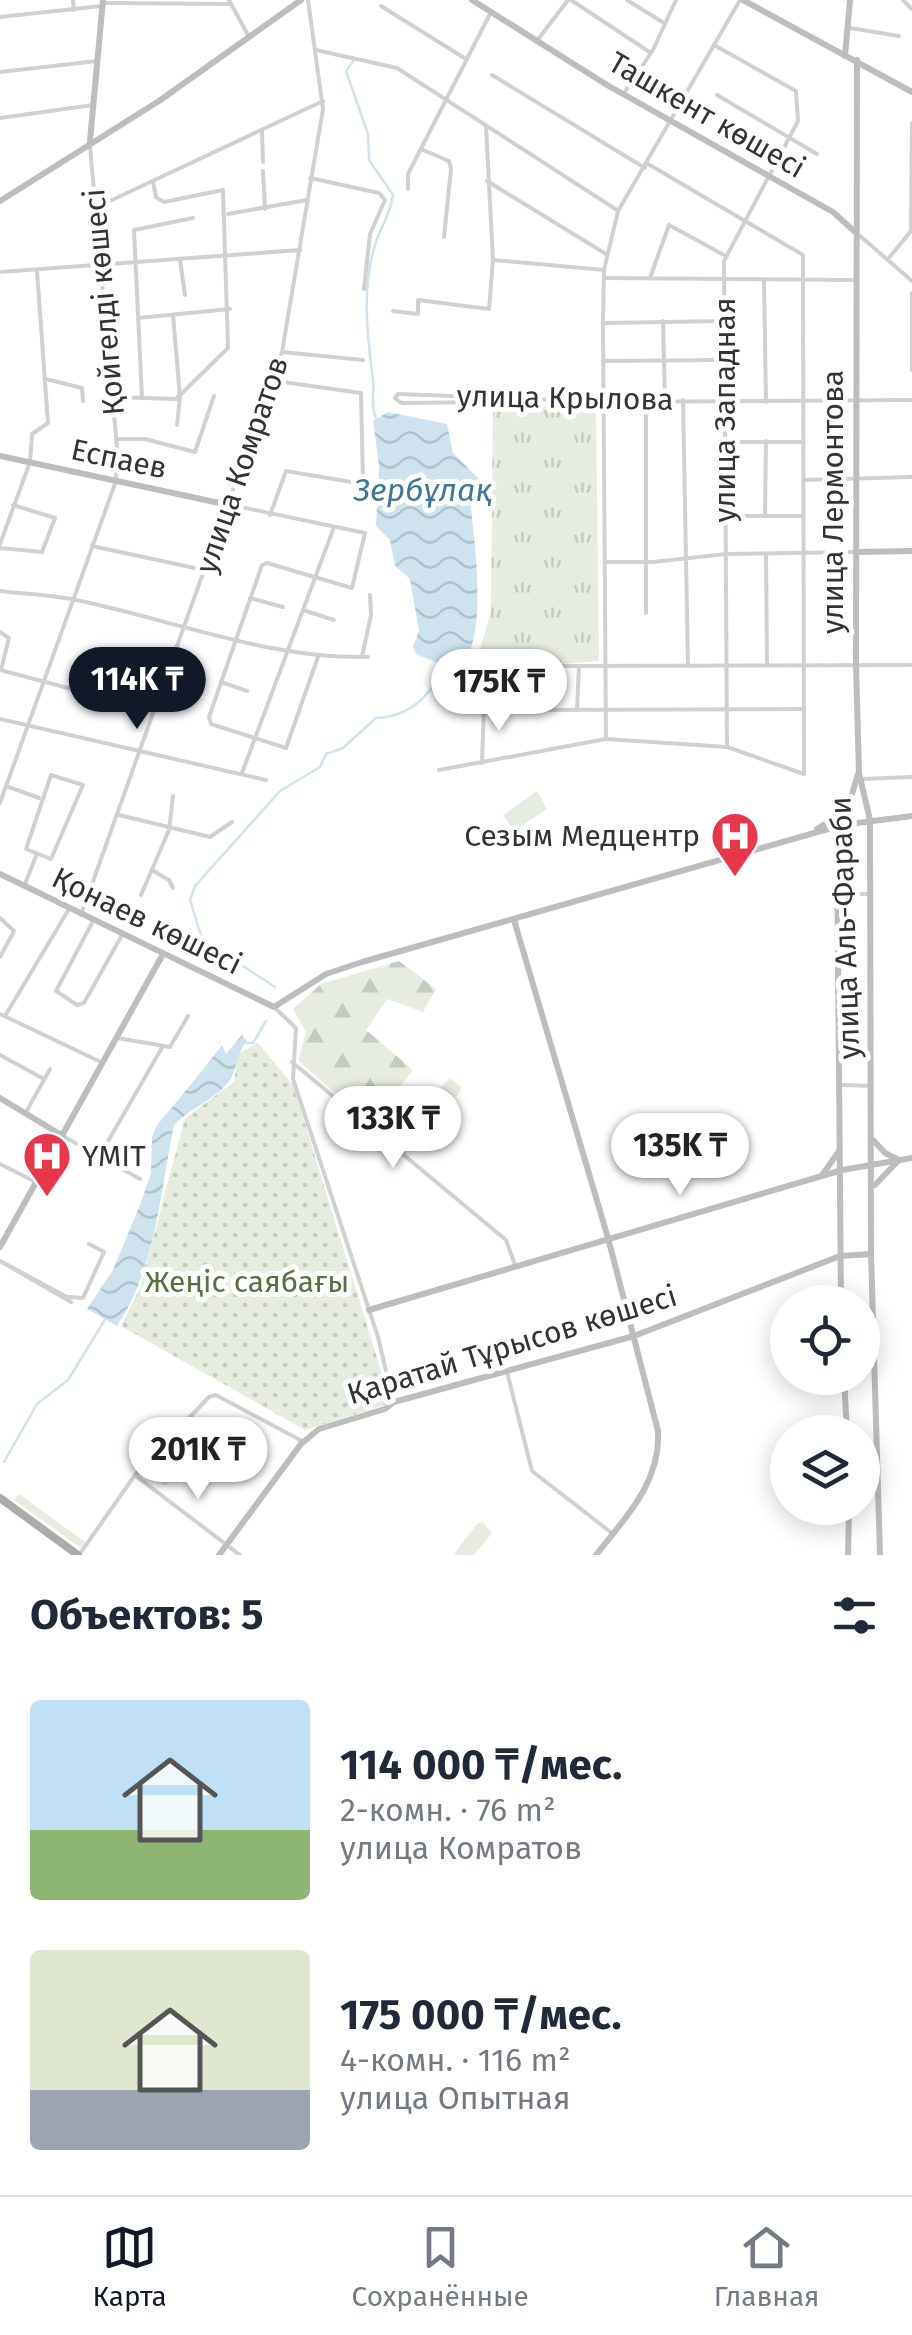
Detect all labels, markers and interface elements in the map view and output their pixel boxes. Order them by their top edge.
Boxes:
street label: Ташкент көшесі [602,44,812,186]
street label: Қойгелді көшесі [76,187,132,417]
street label: улица Западная [707,298,743,522]
street label: улица Комратов [188,352,296,578]
street label: улица Лермонтова [815,370,851,634]
street label: улица Крылова [456,378,674,418]
street label: Еспаев [68,431,170,487]
water label: Зербұлақ [353,471,492,509]
pin: 114K ₸ [56,647,218,732]
pin: 175K ₸ [418,649,580,734]
text: 114K ₸ [91,660,183,698]
text: 175K ₸ [453,662,545,700]
street label: улица Аль-Фараби [822,796,868,1060]
hospital icon: Сезым Медцентр [709,810,761,878]
place label: Сезым Медцентр [464,818,700,854]
street label: Қонаев көшесі [46,860,248,982]
pin: 133K ₸ [312,1086,474,1171]
text: 133K ₸ [346,1099,440,1137]
pin: 135K ₸ [599,1113,761,1198]
text: 135K ₸ [633,1126,727,1164]
hospital icon: YMIT [21,1130,73,1198]
place label: YMIT [82,1138,146,1174]
park label: Жеңіс саябағы [145,1264,349,1300]
street label: Қаратай Тұрысов көшесі [343,1278,681,1412]
map controls [770,1285,880,1525]
button: locate [770,1285,880,1395]
button: layers [770,1415,880,1525]
pin: 201K ₸ [117,1417,279,1502]
text: 201K ₸ [151,1430,245,1468]
icon: filters [827,1588,882,1643]
text: Объектов: 5 [30,1590,263,1640]
icon: home [110,1740,230,1860]
text: 114 000 ₸/мес. [340,1740,622,1790]
text: 2-комн. · 76 m² [340,1791,556,1829]
text: улица Комратов [340,1829,582,1867]
icon: home [110,1990,230,2110]
text: 175 000 ₸/мес. [340,1990,622,2040]
text: 4-комн. · 116 m² [340,2041,571,2079]
text: улица Опытная [340,2079,571,2117]
tab: Карта [92,2220,167,2313]
tab: Сохранённые [352,2220,529,2313]
tab: Главная [714,2220,820,2313]

